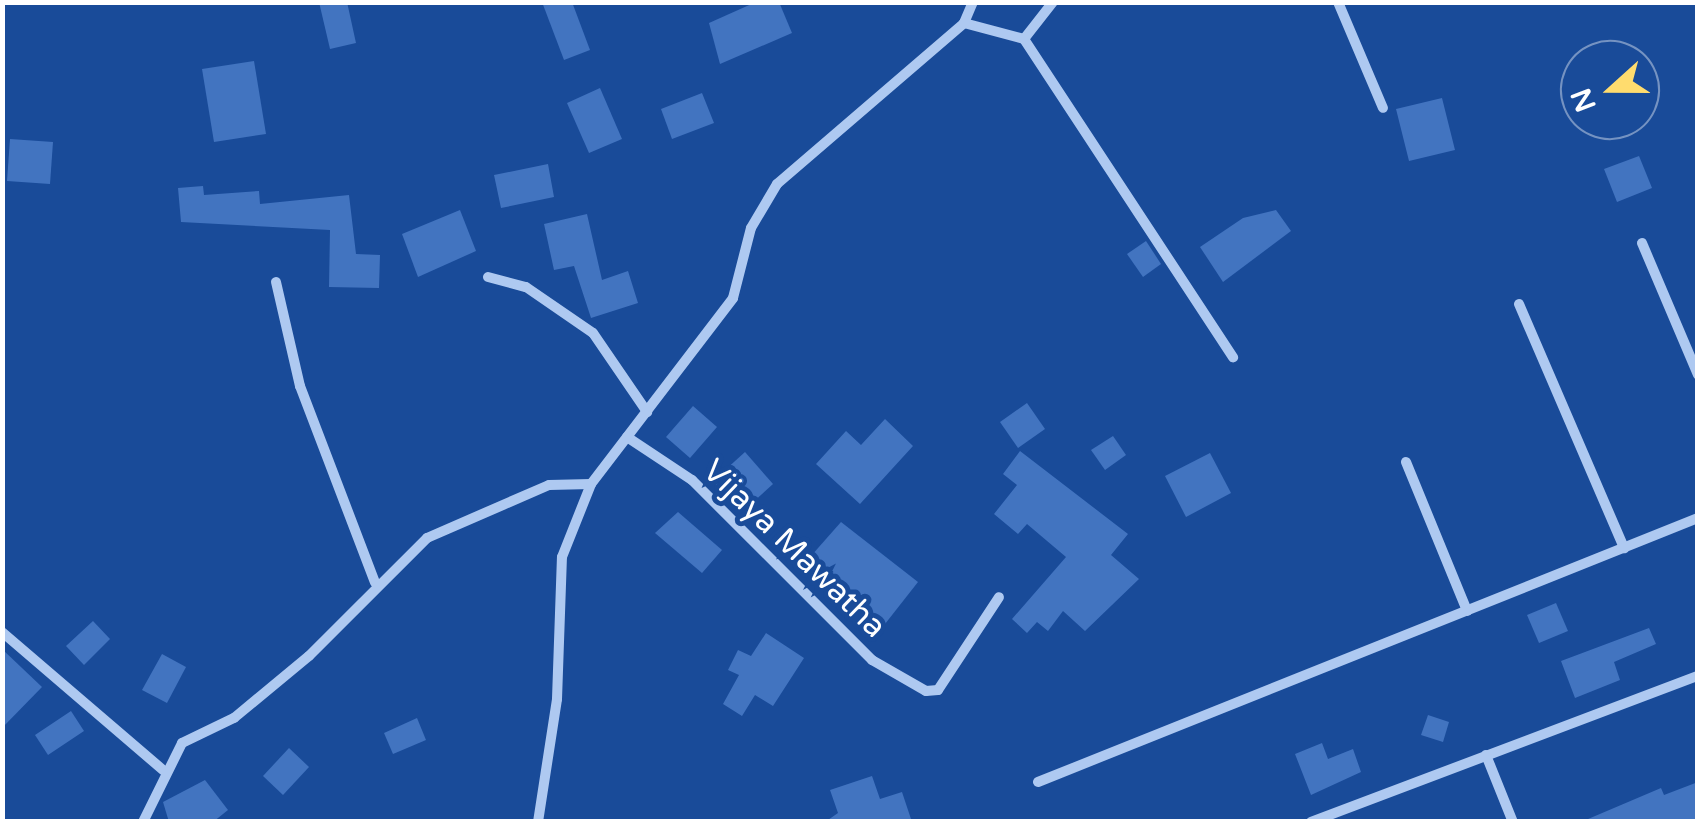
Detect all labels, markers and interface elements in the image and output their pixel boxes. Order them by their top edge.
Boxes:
north arrow [1560,40,1660,140]
text: N [1564,83,1604,117]
street label: Vijaya Mawatha [694,452,894,646]

